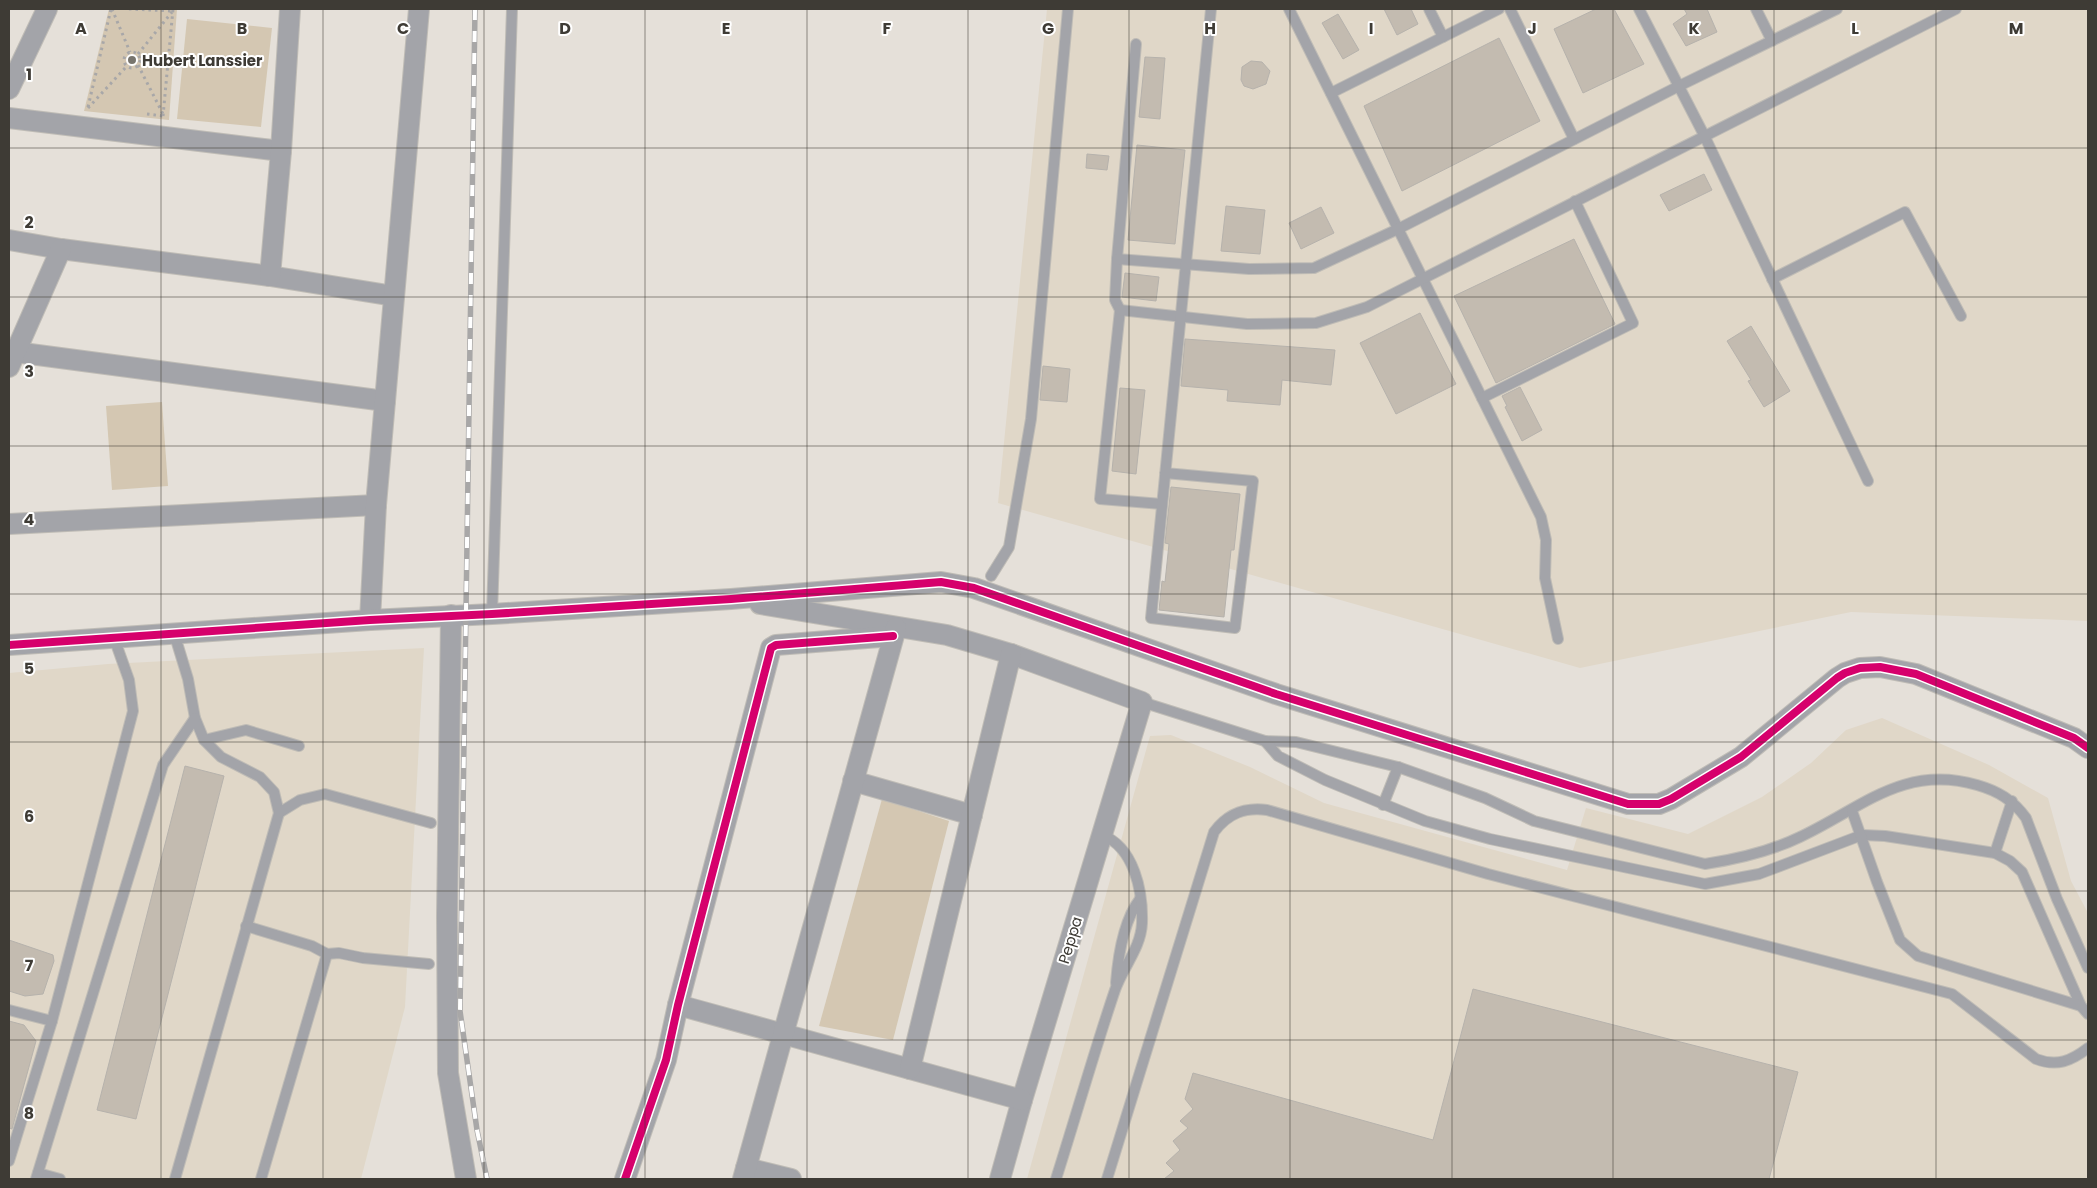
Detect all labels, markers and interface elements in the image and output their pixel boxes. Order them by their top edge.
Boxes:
text: A [75,17,87,40]
text: B [237,17,247,40]
text: C [397,17,409,40]
text: D [559,17,571,40]
text: E [722,17,730,40]
text: F [883,17,892,40]
text: G [1042,17,1054,40]
text: H [1204,17,1216,40]
text: I [1369,17,1373,40]
text: J [1527,17,1537,40]
text: K [1688,17,1700,40]
text: L [1851,17,1859,40]
text: M [2009,17,2023,40]
place label: Hubert Lanssier [142,50,263,71]
marker: Hubert Lanssier [126,54,138,66]
text: 1 [26,63,32,86]
text: 2 [24,211,34,234]
text: 3 [24,360,34,383]
text: 4 [24,508,35,531]
text: 5 [24,657,34,680]
text: 6 [24,805,34,828]
street label: Peppa [1053,914,1087,966]
text: 7 [25,954,34,977]
text: 8 [24,1102,34,1125]

